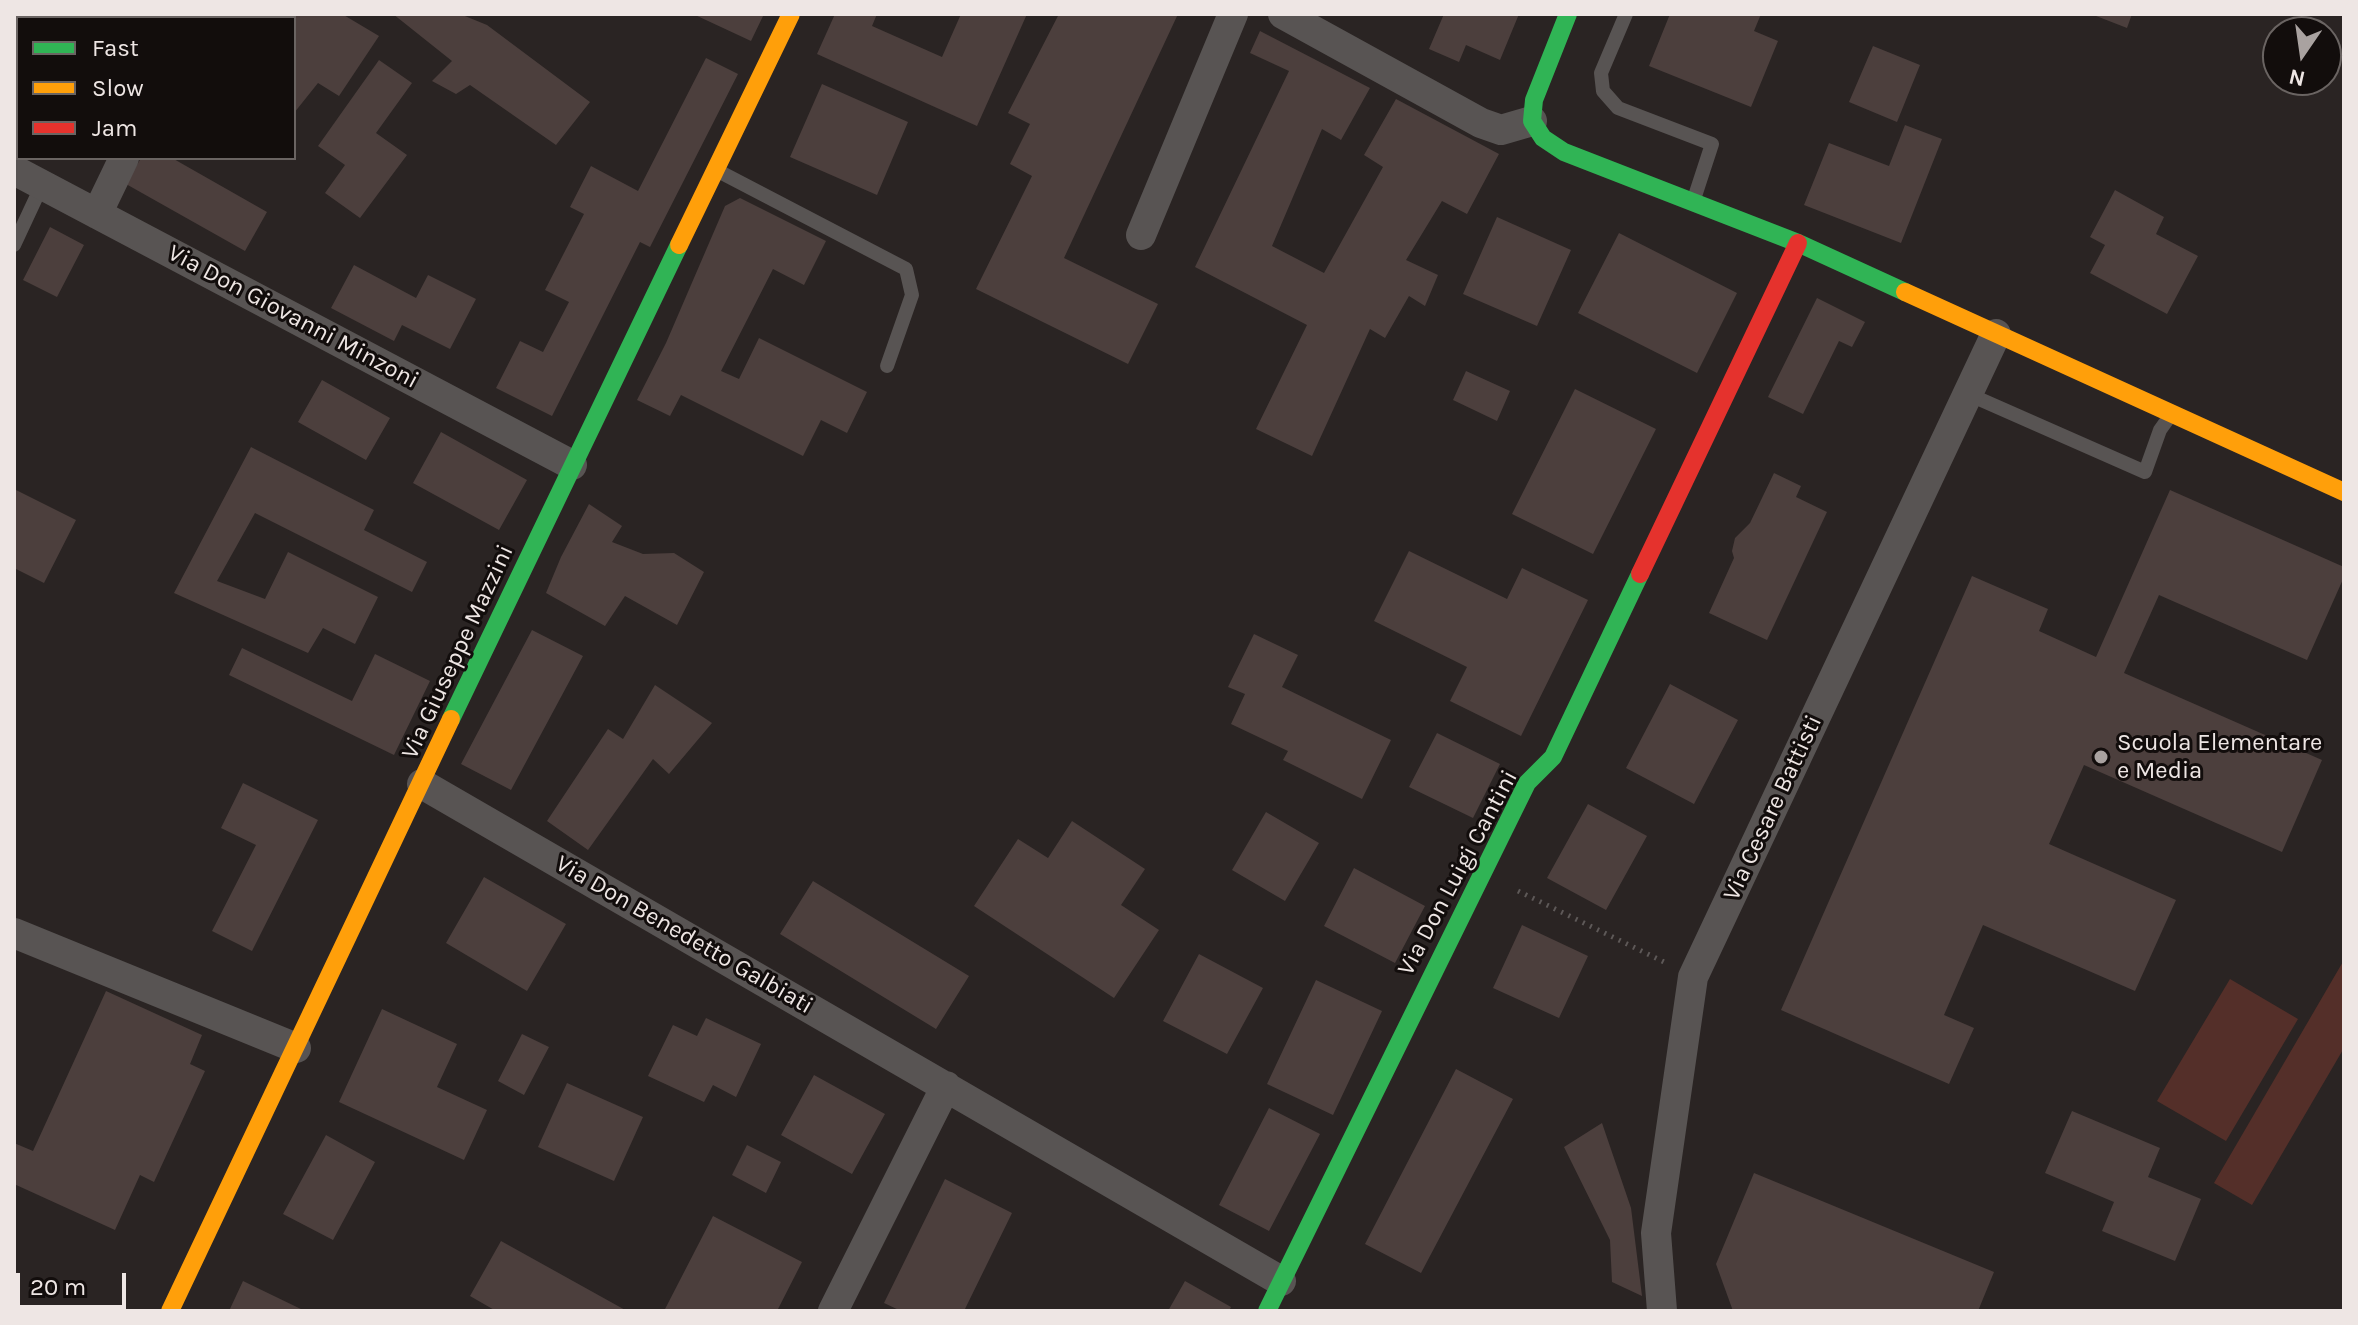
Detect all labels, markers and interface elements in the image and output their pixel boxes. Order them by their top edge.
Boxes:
legend [16,16,296,160]
north arrow [2262,16,2342,96]
text: Fast [92,34,139,62]
text: N [2286,63,2308,92]
text: Slow [92,74,144,102]
text: Jam [92,114,137,142]
street label: Via Don Giovanni Minzoni [163,239,423,395]
street label: Via Giuseppe Mazzini [396,540,520,764]
street label: Via Cesare Battisti [1717,711,1829,905]
place label: Scuola Elementare e Media [2117,729,2322,785]
marker: Scuola Elementare e Media [2092,748,2110,766]
street label: Via Don Luigi Cantini [1392,765,1524,981]
street label: Via Don Benedetto Galbiati [550,849,818,1021]
scale bar [20,1257,130,1307]
text: 20 m [30,1273,86,1301]

